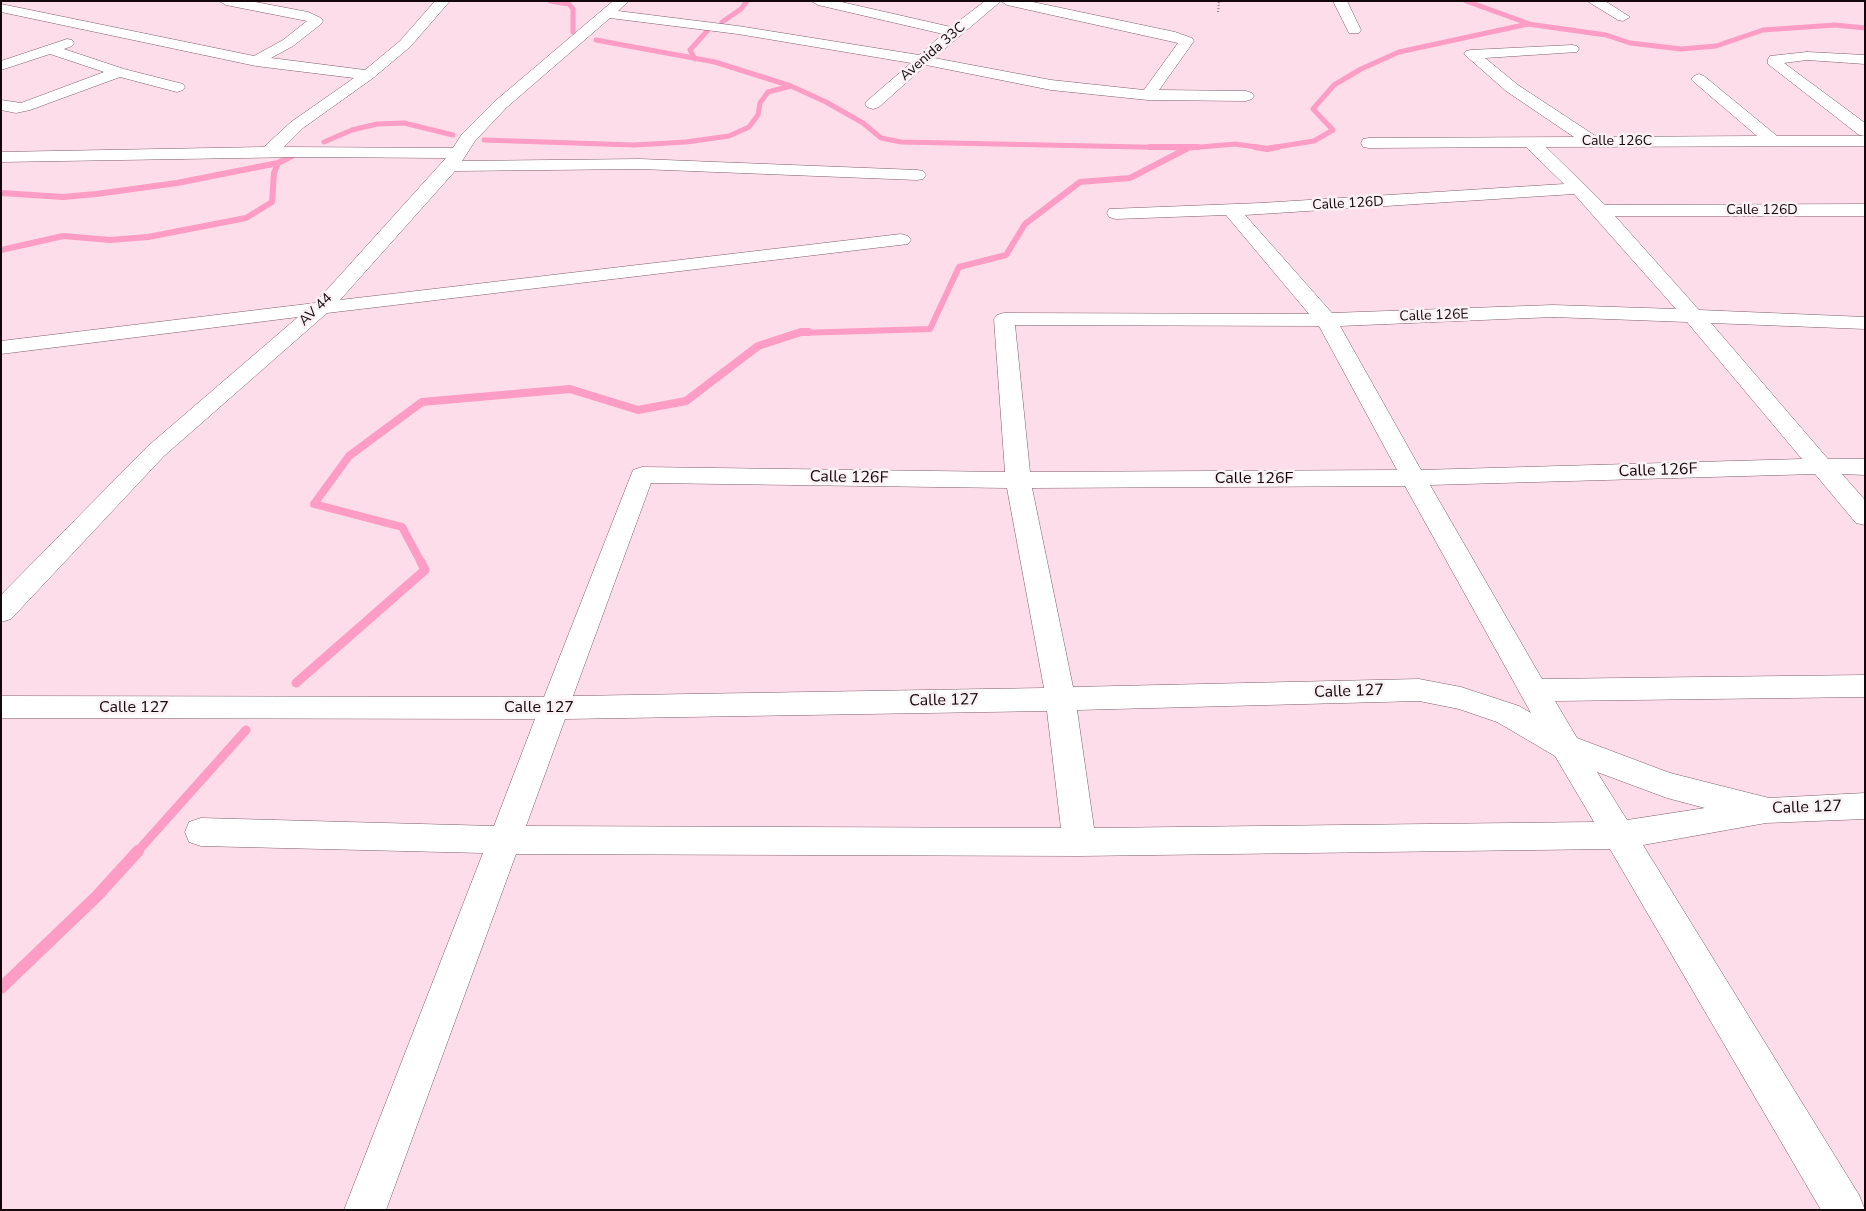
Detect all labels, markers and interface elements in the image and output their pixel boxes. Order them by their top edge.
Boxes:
street label: Avenida 33C [897,19,969,85]
street label: Calle 126C [1582,134,1652,150]
street label: Calle 126D [1312,194,1384,214]
street label: Calle 126D [1726,203,1798,219]
street label: AV 44 [296,290,336,330]
street label: Calle 126E [1399,306,1469,326]
street label: Calle 126F [1618,460,1698,482]
street label: Calle 126F [810,468,888,488]
street label: Calle 126F [1215,469,1293,489]
street label: Calle 127 [1314,681,1384,703]
street label: Calle 127 [909,691,979,711]
street label: Calle 127 [99,698,169,718]
street label: Calle 127 [504,698,574,718]
street label: Calle 127 [1772,797,1842,819]

